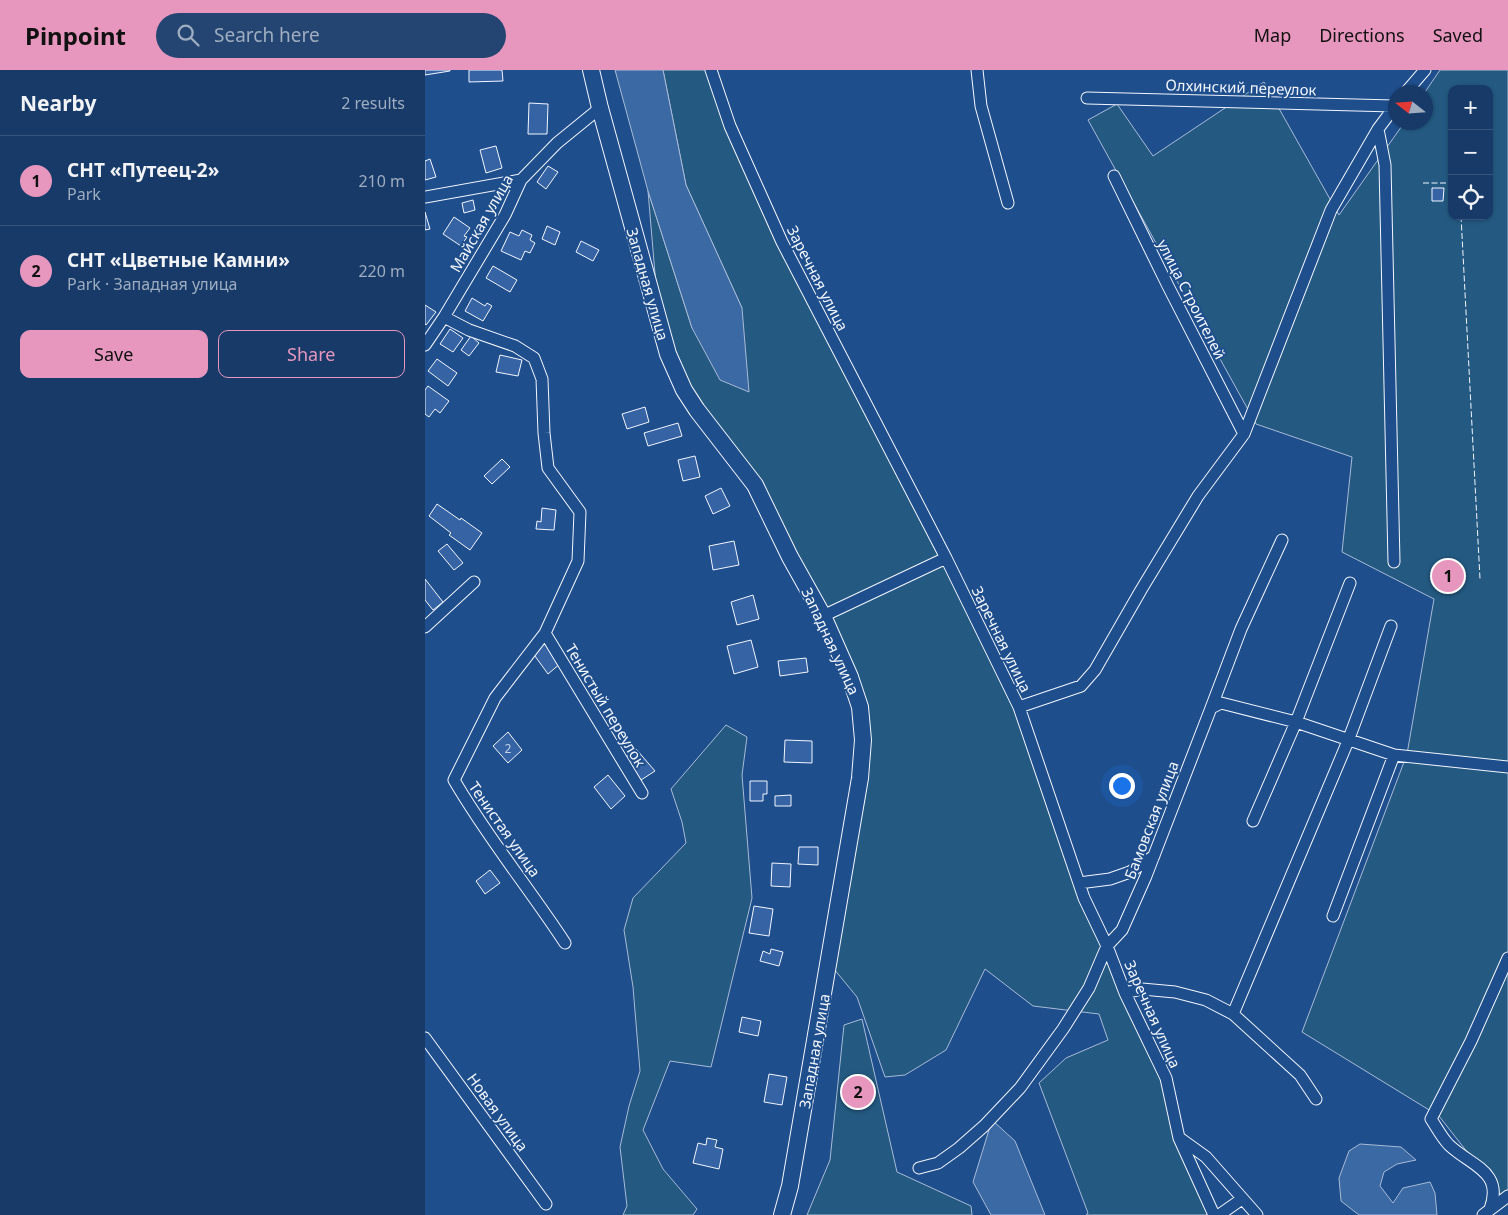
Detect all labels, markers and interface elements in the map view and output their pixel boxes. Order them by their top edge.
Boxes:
search box [156,13,506,58]
text: Pinpoint [25,19,126,52]
icon: search [174,21,202,49]
text: Search here [214,22,320,48]
text: Map [1254,23,1291,47]
text: Directions [1319,23,1405,47]
text: Saved [1433,23,1483,47]
street label: Олхинский переулок [1165,74,1317,100]
north arrow [1388,85,1433,130]
map controls [1448,85,1493,220]
button: + [1448,85,1493,130]
text: Nearby [20,89,96,117]
text: 2 results [341,92,405,114]
button: − [1448,130,1493,175]
text: СНТ «Путеец-2» [67,157,219,183]
text: 1 [31,170,41,192]
text: 210 m [358,170,405,192]
street label: Майская улица [445,170,517,276]
button: locate [1448,175,1493,220]
text: Park [67,183,101,205]
street label: Заречная улица [783,222,853,334]
street label: Западная улица [622,225,674,343]
street label: улица Строителей [1153,236,1231,362]
text: СНТ «Цветные Камни» [67,247,290,273]
text: 2 [31,260,41,282]
text: 220 m [358,260,405,282]
text: Park · Западная улица [67,273,237,295]
button: Save [20,330,208,378]
button: Share [218,330,405,378]
pin: 1 [1432,557,1464,595]
street label: Заречная улица [968,583,1036,695]
street label: Западная улица [797,584,865,698]
street label: Тенистый переулок [561,640,651,770]
house number: 2 [505,740,512,757]
street label: Бамовская улица [1119,758,1183,882]
your location [1109,773,1135,799]
street label: Тенистая улица [465,777,545,881]
street label: Заречная улица [1120,957,1186,1071]
street label: Западная улица [794,992,834,1110]
street label: Новая улица [463,1069,533,1155]
pin: 2 [842,1073,874,1111]

